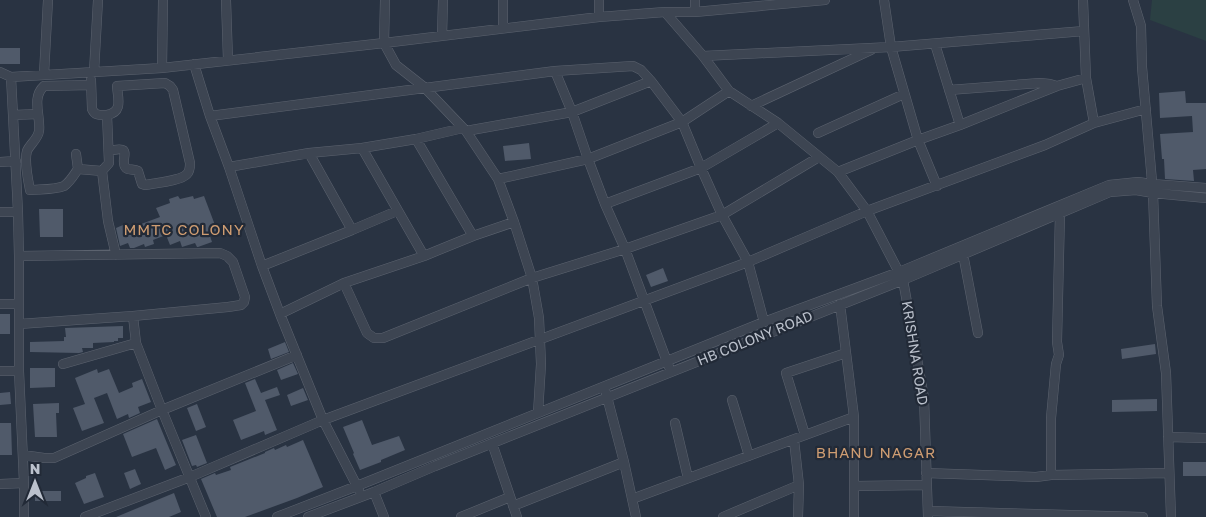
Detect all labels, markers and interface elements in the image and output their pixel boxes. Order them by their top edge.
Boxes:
district label: MMTC COLONY [123,220,245,238]
street label: KRISHNA ROAD [899,299,932,406]
street label: HB COLONY ROAD [695,307,815,368]
district label: BHANU NAGAR [816,443,936,461]
north arrow [10,457,60,507]
text: N [30,460,40,477]

